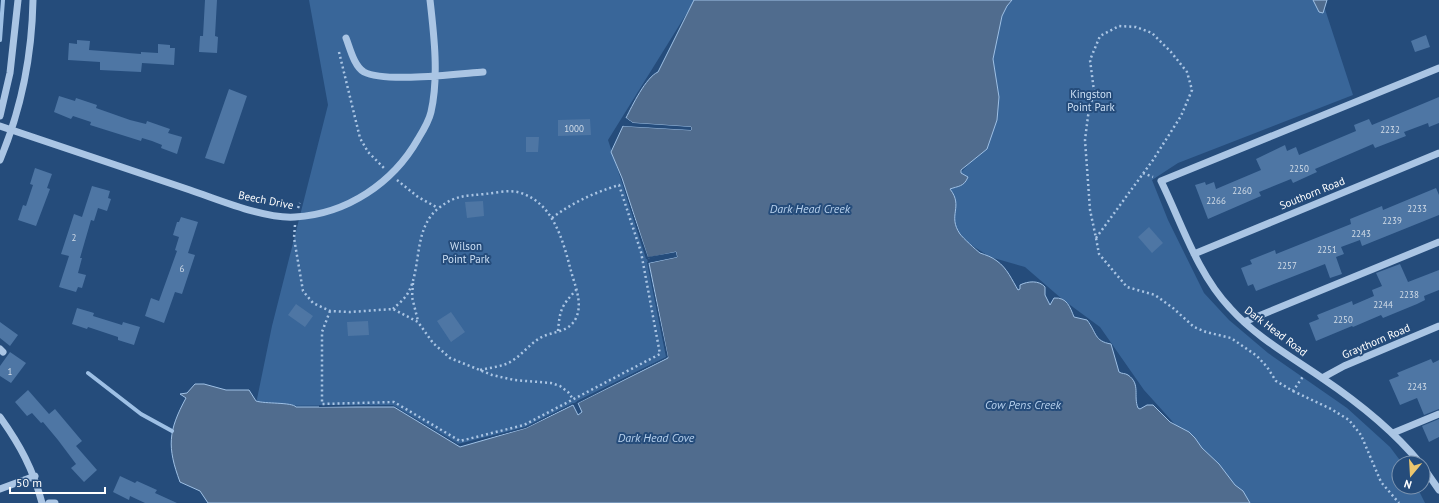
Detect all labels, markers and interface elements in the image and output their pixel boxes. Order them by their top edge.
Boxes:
park label: Kingston Point Park [1067,87,1115,114]
house number: 1000 [564,123,584,134]
house number: 2232 [1380,124,1400,135]
house number: 2250 [1289,163,1309,174]
street label: Southorn Road [1277,174,1347,212]
house number: 2260 [1232,185,1252,196]
street label: Beech Drive [237,188,295,212]
house number: 2266 [1206,195,1226,206]
water label: Dark Head Creek [770,201,851,216]
house number: 2233 [1407,203,1427,214]
house number: 2239 [1382,215,1402,226]
house number: 2243 [1351,228,1371,239]
house number: 2 [72,232,77,243]
park label: Wilson Point Park [442,239,490,266]
house number: 2251 [1317,244,1337,255]
house number: 2257 [1277,260,1297,271]
house number: 6 [180,263,185,274]
house number: 2238 [1399,289,1419,300]
house number: 2244 [1373,299,1393,310]
street label: Dark Head Road [1242,303,1310,359]
house number: 2250 [1333,314,1353,325]
street label: Graythorn Road [1340,320,1412,362]
house number: 1 [8,366,13,377]
house number: 2243 [1407,381,1427,392]
water label: Cow Pens Creek [985,397,1062,412]
water label: Dark Head Cove [618,430,695,445]
north arrow [1391,455,1431,495]
scale bar [10,469,105,495]
text: 50 m [16,475,42,490]
text: N [1402,477,1414,492]

